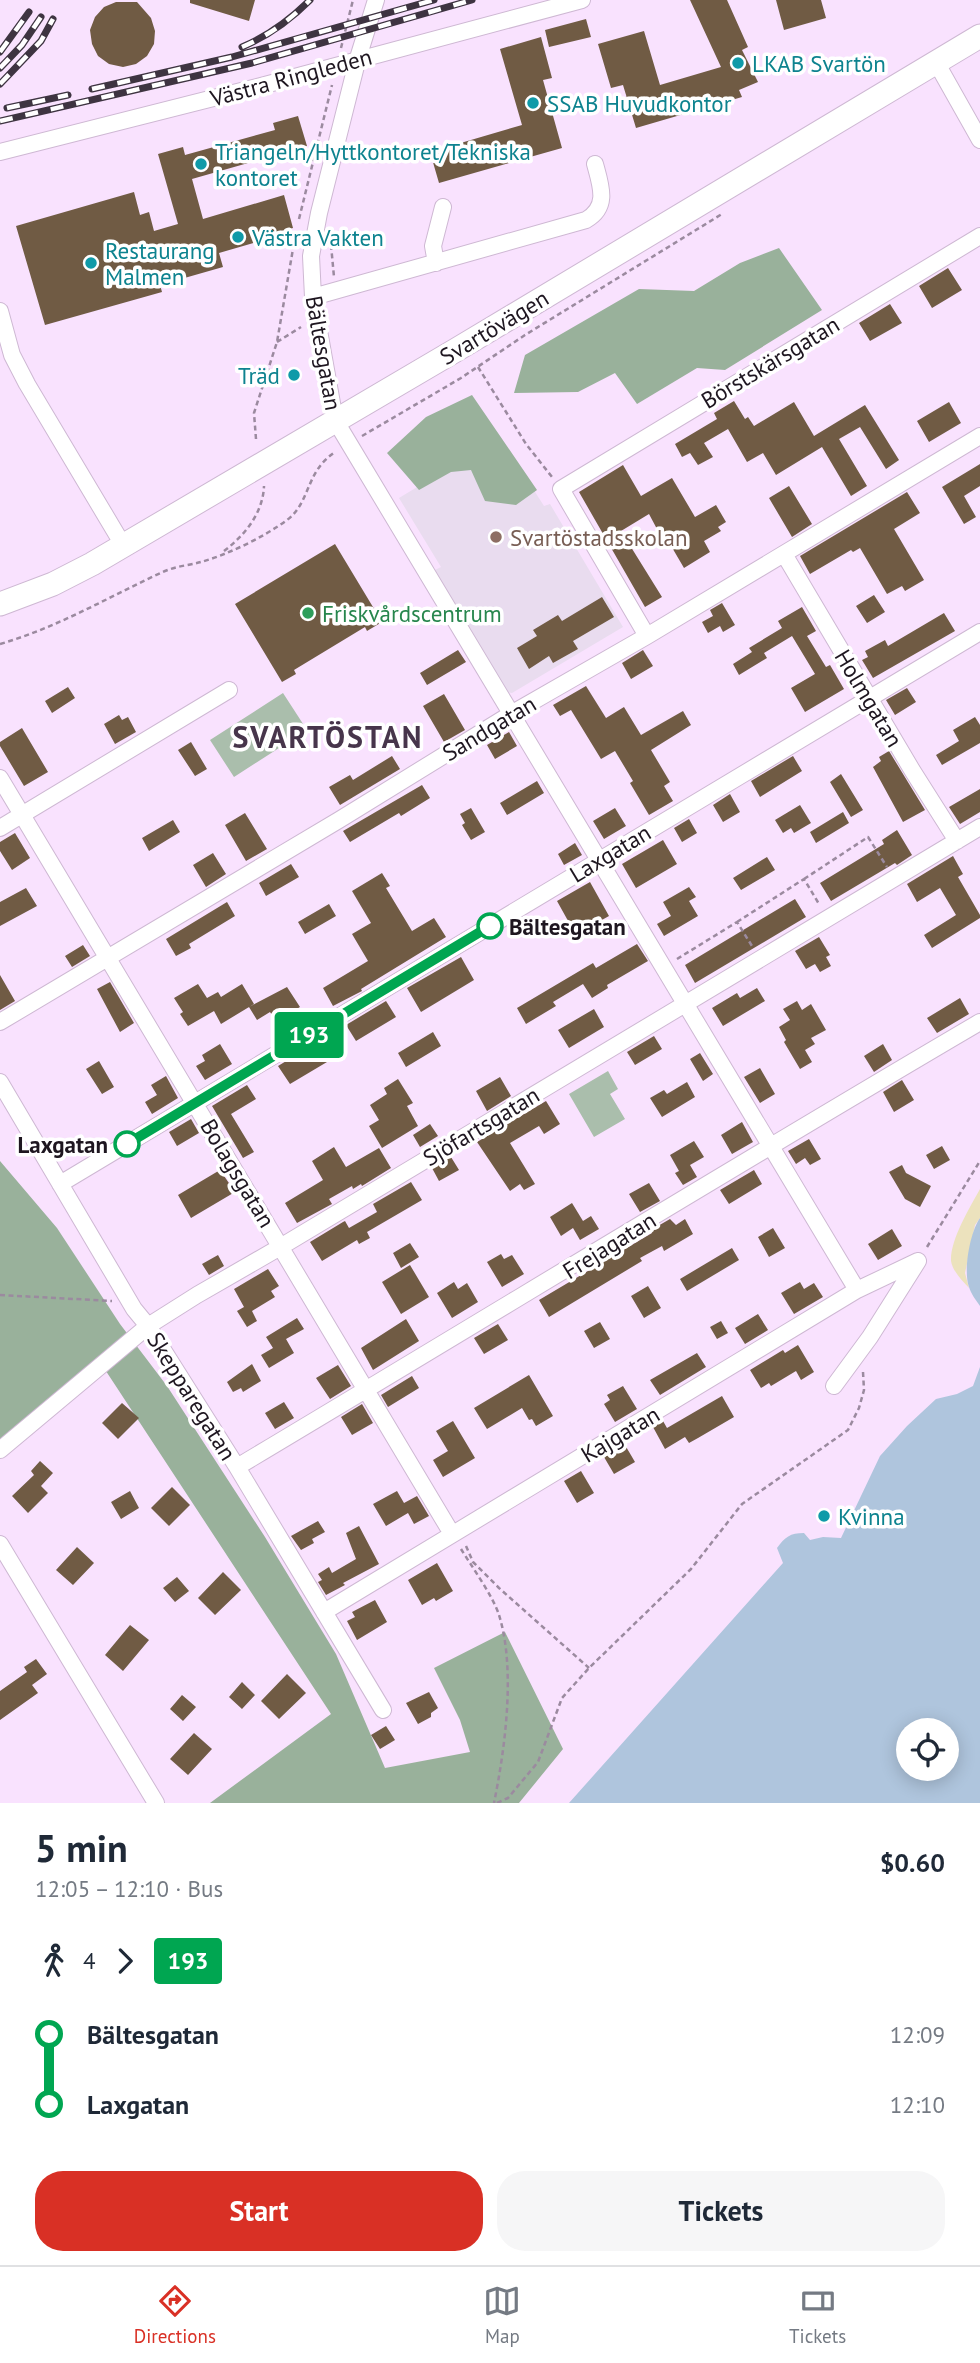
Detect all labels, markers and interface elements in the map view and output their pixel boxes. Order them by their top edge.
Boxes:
street label: Västra Ringleden [206,41,375,113]
place label: LKAB Svartön [752,49,886,78]
marker: LKAB Svartön [730,55,746,71]
place label: SSAB Huvudkontor [547,89,732,118]
marker: SSAB Huvudkontor [525,95,541,111]
place label: Triangeln/Hyttkontoret/Tekniska kontoret [215,137,531,192]
marker: Triangeln/Hyttkontoret/Tekniska kontoret [193,156,209,172]
place label: Västra Vakten [251,223,384,252]
marker: Västra Vakten [230,229,246,245]
place label: Restaurang Malmen [105,236,215,291]
marker: Restaurang Malmen [83,255,99,271]
street label: Svartövägen [434,283,554,371]
street label: Bältesgatan [300,293,348,413]
street label: Börstskärsgatan [696,309,844,415]
place label: Träd [238,361,280,390]
marker: Träd [286,367,302,383]
place label: Svartöstadsskolan [510,523,688,552]
marker: Svartöstadsskolan [488,529,504,545]
place label: Friskvårdscentrum [322,599,502,628]
marker: Friskvårdscentrum [300,605,316,621]
street label: Holmgatan [829,644,909,752]
street label: Sandgatan [437,689,541,767]
district label: SVARTÖSTAN [232,717,424,756]
street label: Laxgatan [564,817,656,889]
place label: Bältesgatan [509,912,626,941]
marker: Bältesgatan [477,913,503,939]
line badge: 193 [269,1012,349,1058]
text: 193 [289,1019,329,1050]
street label: Sjöfartsgatan [418,1080,544,1172]
street label: Bolagsgatan [194,1113,282,1233]
place label: Laxgatan [18,1130,108,1159]
marker: Laxgatan [114,1131,140,1157]
street label: Frejagatan [557,1205,661,1285]
street label: Skepparegatan [141,1327,243,1465]
street label: Kajgatan [575,1399,665,1469]
place label: Kvinna [838,1502,905,1531]
marker: Kvinna [816,1508,832,1524]
map controls [896,1718,959,1781]
button: locate [896,1718,959,1781]
text: 5 min [35,1823,128,1872]
text: $0.60 [880,1846,945,1879]
text: 12:05 – 12:10 · Bus [35,1874,223,1903]
icon: walk [35,1942,73,1980]
icon: forward [106,1942,144,1980]
text: 193 [168,1945,208,1976]
text: 4 [83,1946,96,1975]
text: Bältesgatan [87,2018,219,2051]
text: 12:09 [890,2020,945,2049]
text: Laxgatan [87,2088,189,2121]
text: 12:10 [890,2090,945,2119]
button: Start [35,2171,483,2251]
button: Tickets [497,2171,945,2251]
tab: Directions [134,2282,216,2348]
tab: Map [483,2282,521,2348]
tab: Tickets [789,2282,846,2348]

